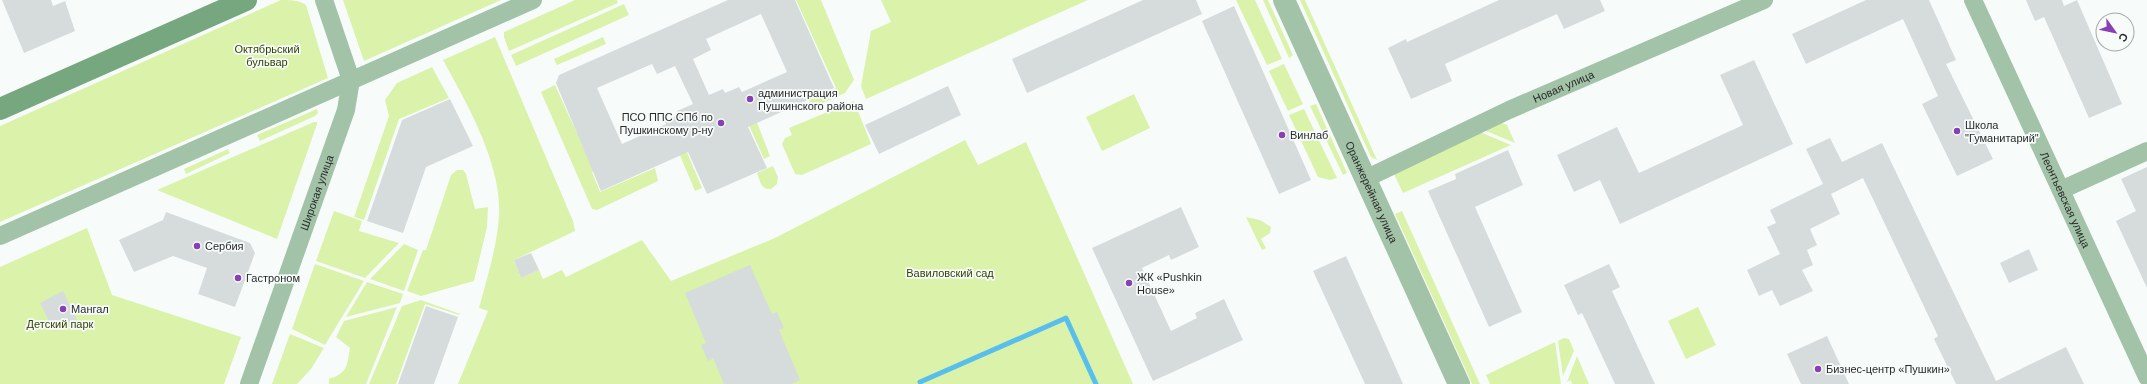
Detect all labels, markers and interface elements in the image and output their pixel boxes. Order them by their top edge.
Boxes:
north arrow [2095,12,2135,52]
text: С [2116,31,2131,44]
park label: Октябрьский бульвар [234,43,300,68]
street label: Новая улица [1531,68,1597,105]
place label: администрация Пушкинского района [758,87,864,112]
marker: администрация Пушкинского района [745,94,755,104]
place label: ПСО ППС СПб по Пушкинскому р-ну [620,111,713,136]
marker: ПСО ППС СПб по Пушкинскому р-ну [716,118,726,128]
place label: Школа "Гуманитарий" [1965,119,2039,144]
marker: Школа "Гуманитарий" [1952,126,1962,136]
place label: Винлаб [1290,129,1328,141]
marker: Винлаб [1277,130,1287,140]
street label: Оранжерейная улица [1343,139,1400,245]
street label: Леонтьевская улица [2038,150,2093,250]
street label: Широкая улица [298,153,336,232]
place label: Сербия [205,240,244,252]
marker: Сербия [192,241,202,251]
park label: Вавиловский сад [906,267,994,279]
place label: ЖК «Pushkin House» [1137,271,1202,296]
place label: Гастроном [246,272,300,284]
marker: Гастроном [233,273,243,283]
marker: ЖК «Pushkin House» [1124,278,1134,288]
place label: Мангал [71,303,109,315]
marker: Мангал [58,304,68,314]
park label: Детский парк [27,318,94,330]
place label: Бизнес-центр «Пушкин» [1826,363,1950,375]
marker: Бизнес-центр «Пушкин» [1813,364,1823,374]

